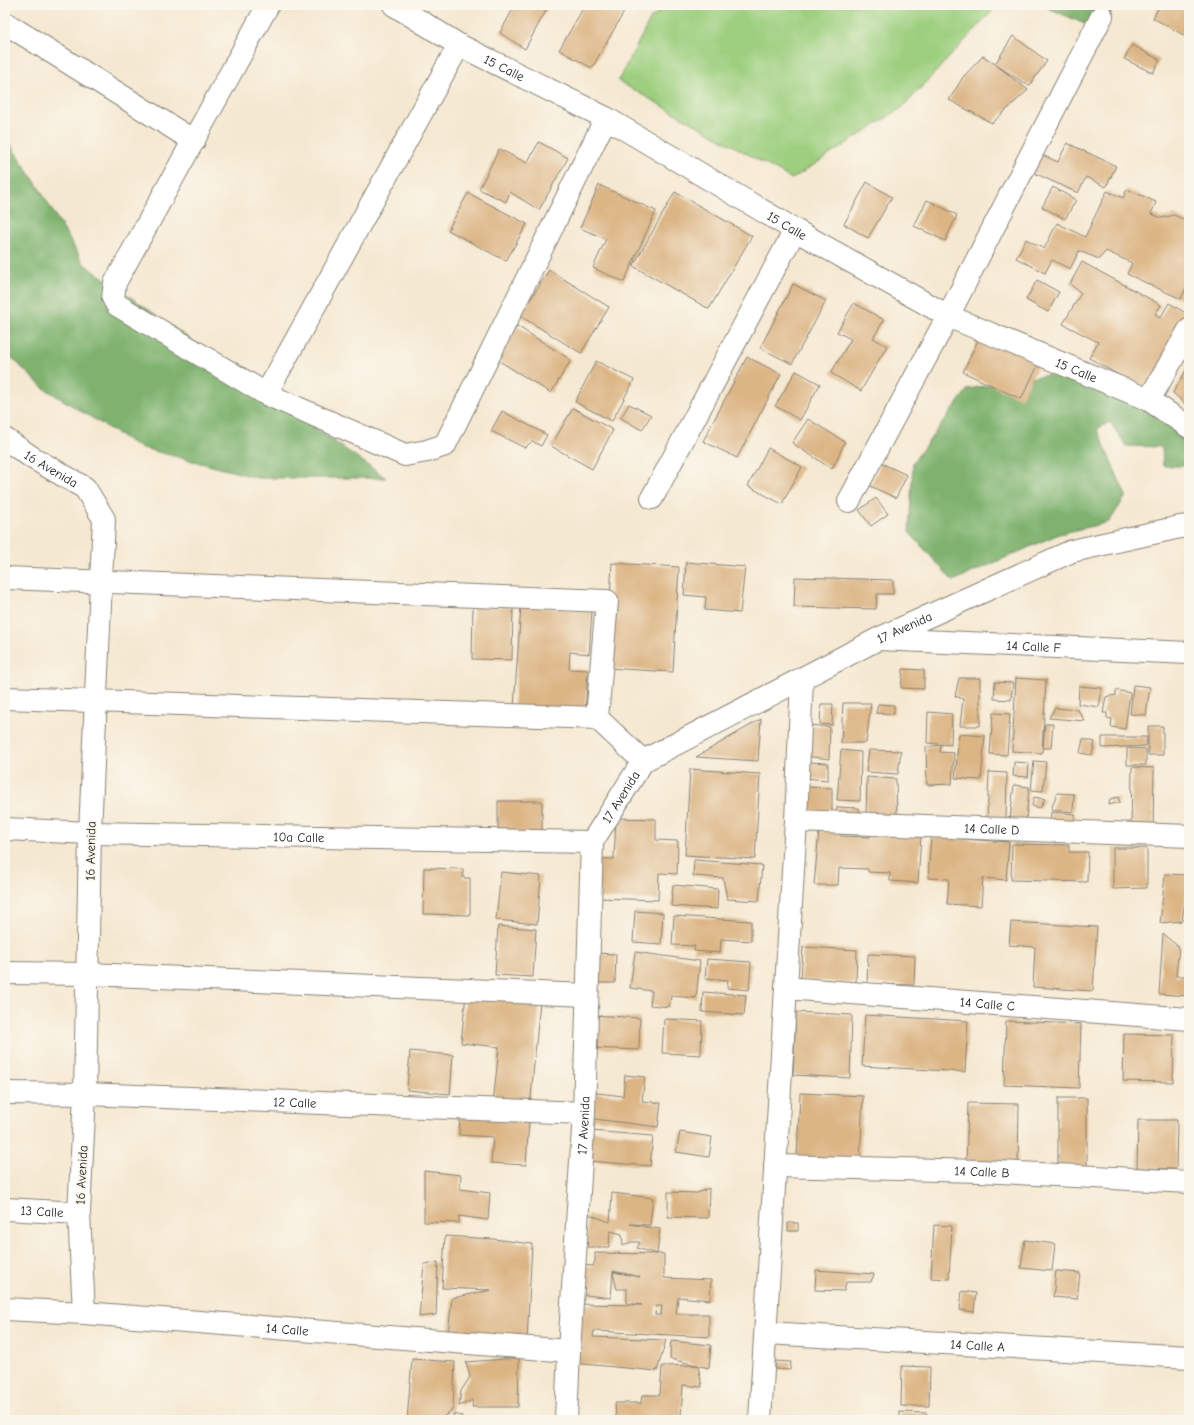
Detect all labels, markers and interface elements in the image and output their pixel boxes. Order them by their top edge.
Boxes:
street label: 15 Calle [481,52,527,85]
street label: 15 Calle [764,208,810,243]
street label: 15 Calle [1053,355,1100,386]
street label: 16 Avenida [21,447,81,490]
street label: 17 Avenida [875,609,934,646]
street label: 14 Calle F [1006,638,1062,655]
street label: 17 Avenida [599,768,643,826]
street label: 14 Calle D [964,820,1020,838]
street label: 16 Avenida [82,821,99,881]
street label: 10a Calle [273,829,325,845]
street label: 14 Calle C [959,994,1015,1014]
street label: 12 Calle [273,1094,317,1111]
street label: 17 Avenida [574,1096,592,1155]
street label: 16 Avenida [72,1145,91,1205]
street label: 14 Calle B [954,1163,1010,1181]
street label: 13 Calle [20,1203,64,1220]
street label: 14 Calle [265,1320,310,1339]
street label: 14 Calle A [950,1336,1006,1355]

